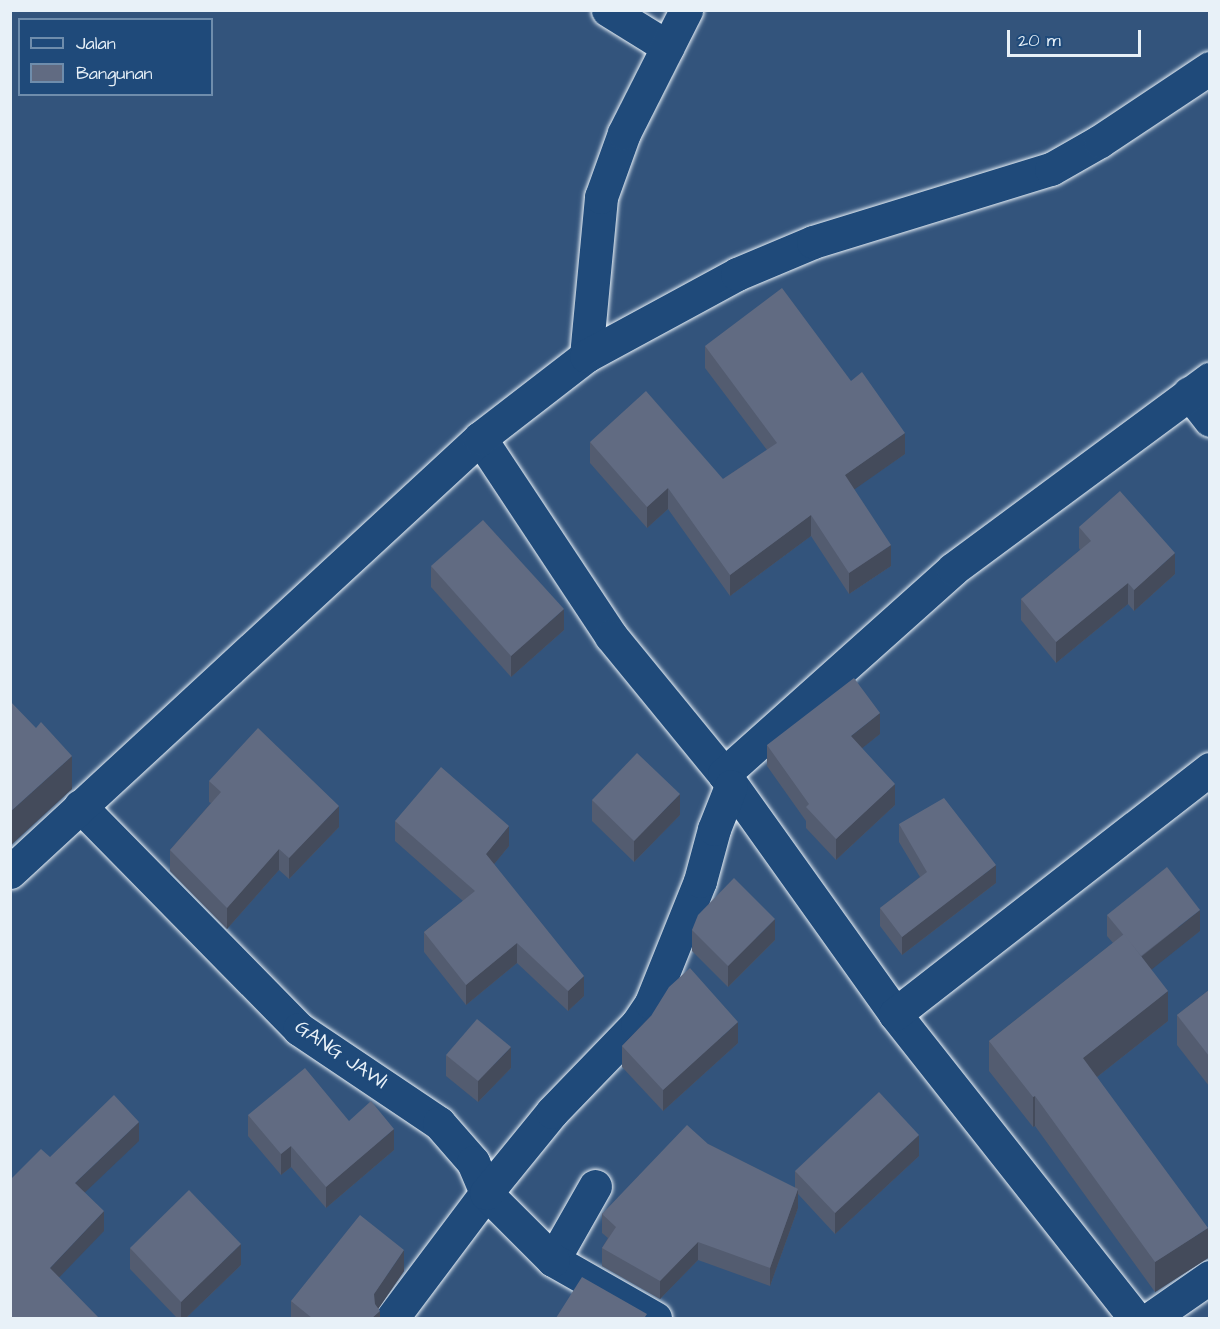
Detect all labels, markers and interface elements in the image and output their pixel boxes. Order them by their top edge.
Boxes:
legend [18,18,213,96]
scale bar [1010,18,1144,56]
text: 20 m [1018,28,1061,53]
text: Jalan [76,31,116,56]
text: Bangunan [76,61,153,86]
street label: GANG JAWI [290,1015,392,1095]

